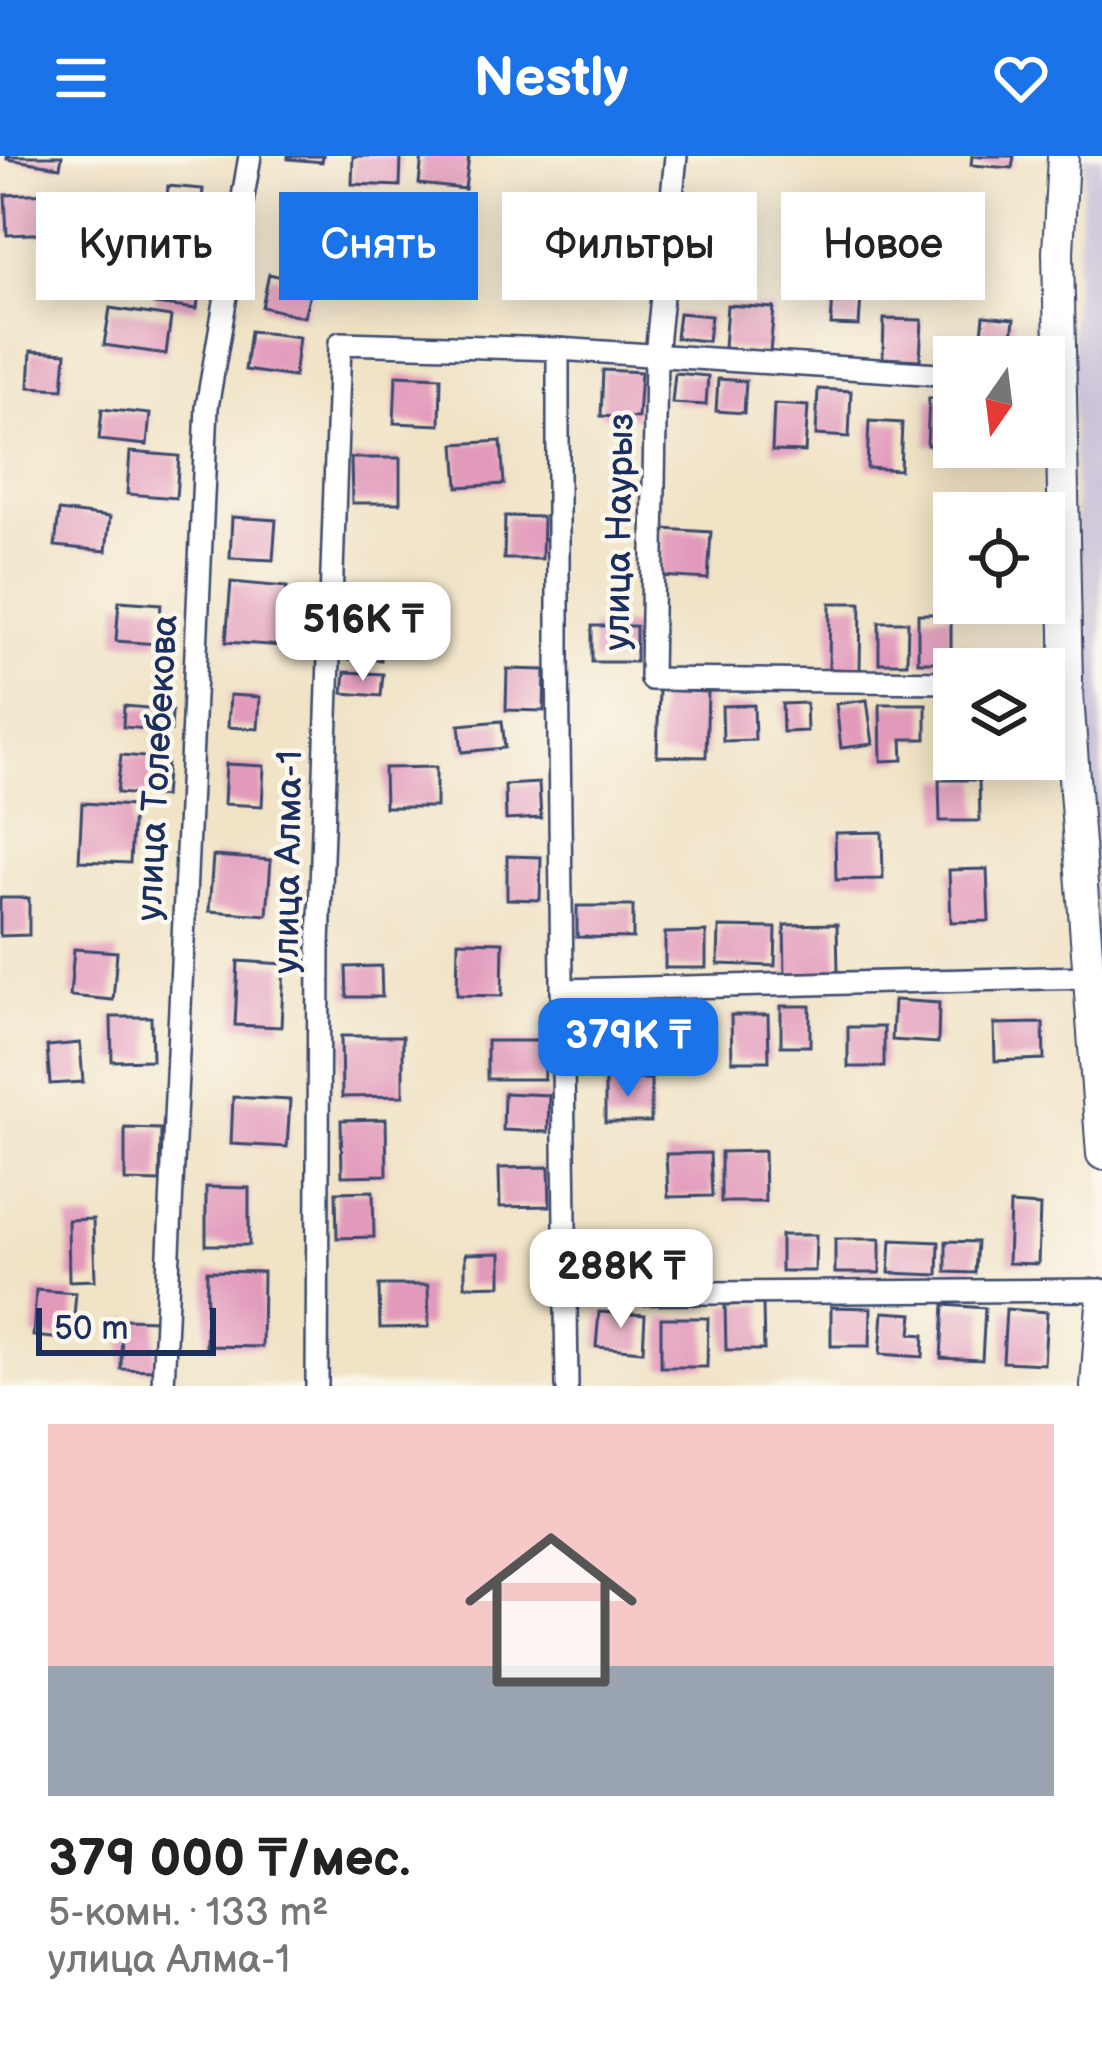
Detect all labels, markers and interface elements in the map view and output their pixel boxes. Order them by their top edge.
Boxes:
icon: menu [48,45,114,111]
icon: heart [988,45,1054,111]
text: Nestly [474,46,628,111]
chip: Купить [36,192,255,300]
chip: Снять [279,192,478,300]
chip: Фильтры [502,192,757,300]
chip: Новое [781,192,985,300]
north arrow [933,336,1065,468]
map controls [933,336,1065,780]
street label: улица Наурыз [596,413,644,651]
button: locate [933,492,1065,624]
pin: 516K ₸ [265,582,461,684]
text: 516K ₸ [303,597,423,644]
street label: улица Толебекова [129,614,187,922]
button: layers [933,648,1065,780]
street label: улица Алма-1 [266,750,312,974]
pin: 379K ₸ [530,998,726,1100]
text: 379K ₸ [565,1013,691,1060]
pin: 288K ₸ [523,1229,719,1331]
text: 288K ₸ [557,1244,685,1291]
scale bar [36,1302,216,1355]
text: 50 m [54,1309,129,1349]
icon: home [443,1502,659,1718]
text: 379 000 ₸/мес. [48,1829,410,1890]
text: 5-комн. · 133 m² [48,1890,329,1937]
text: улица Алма-1 [48,1937,290,1984]

